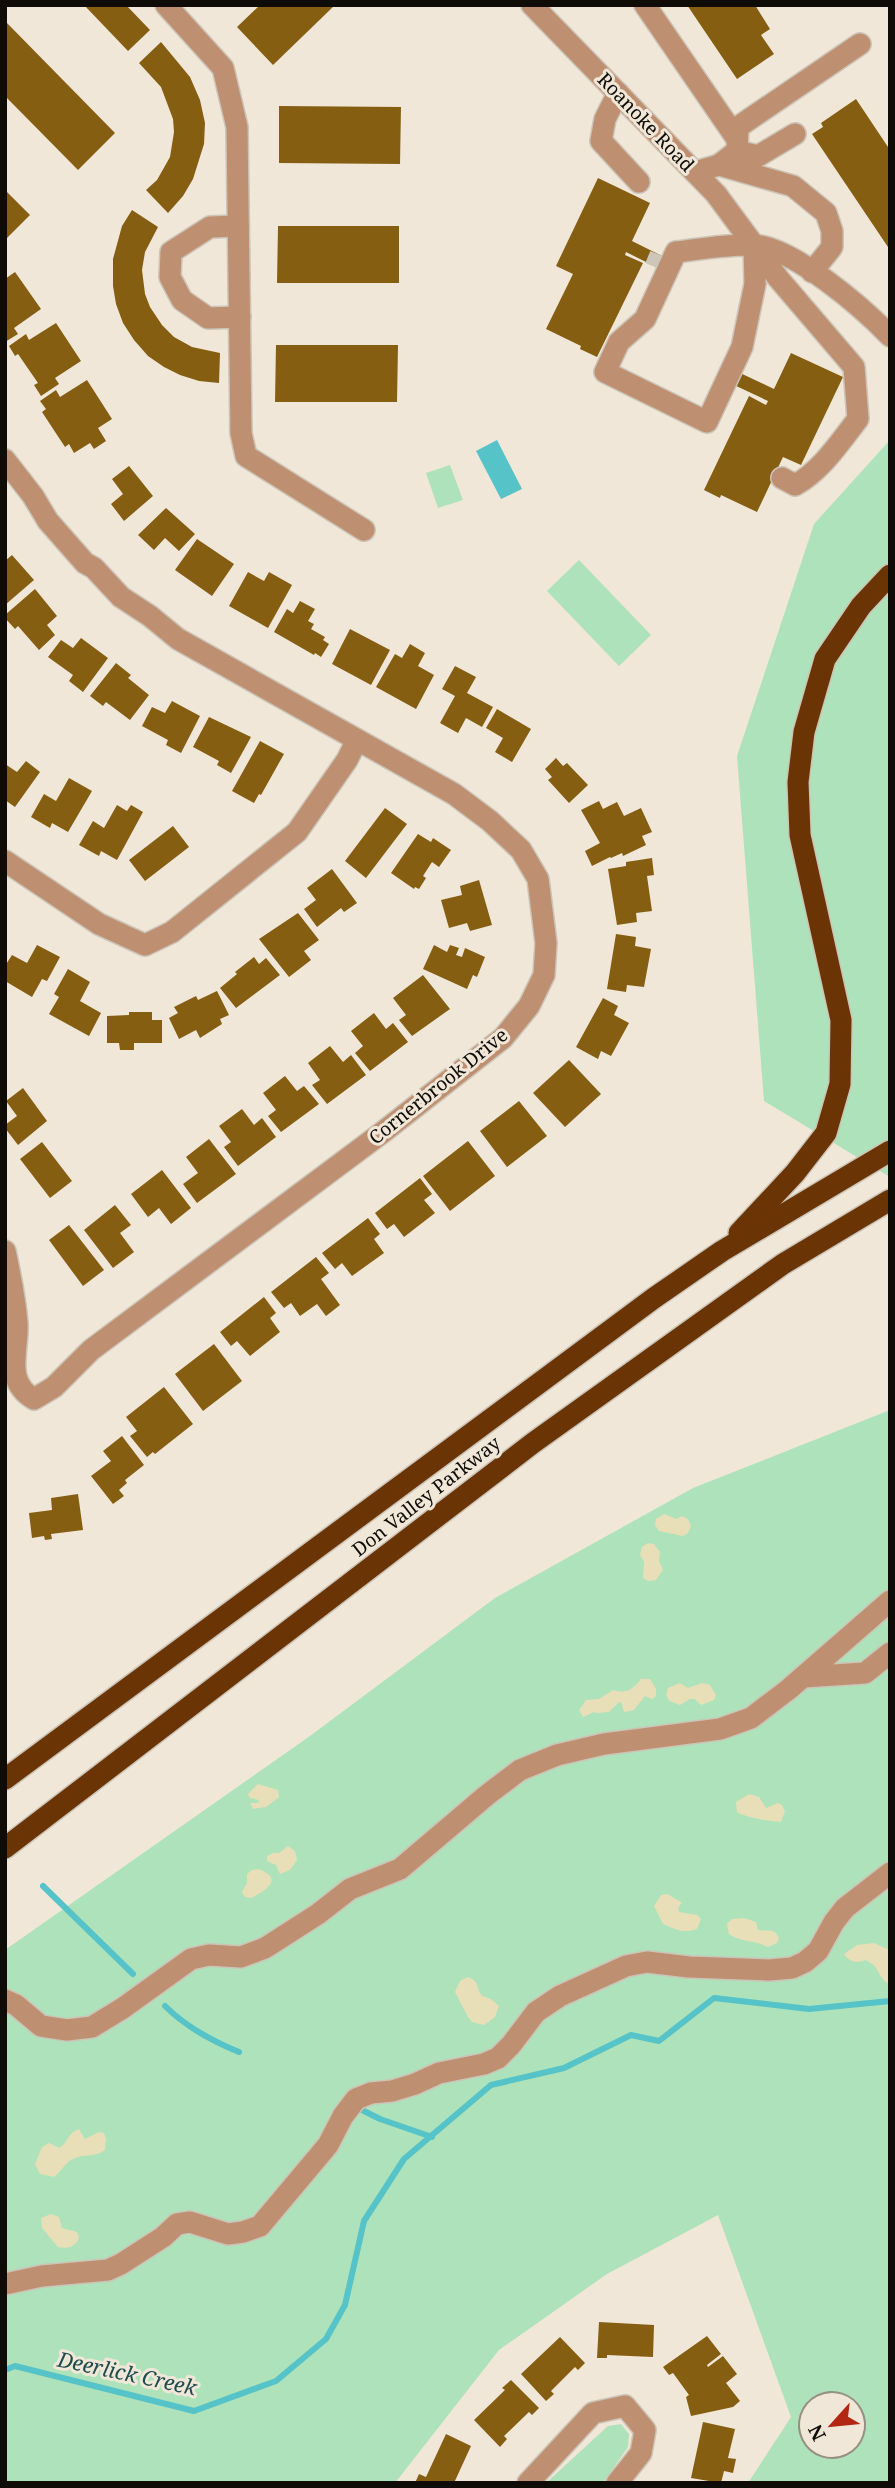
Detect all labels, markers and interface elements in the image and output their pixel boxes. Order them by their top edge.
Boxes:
street label: Roanoke Road [592,67,700,178]
street label: Cornerbrook Drive [363,1022,513,1150]
street label: Don Valley Parkway [346,1430,506,1562]
water label: Deerlick Creek [54,2344,200,2402]
north arrow [797,2390,867,2460]
text: N [802,2420,832,2445]

